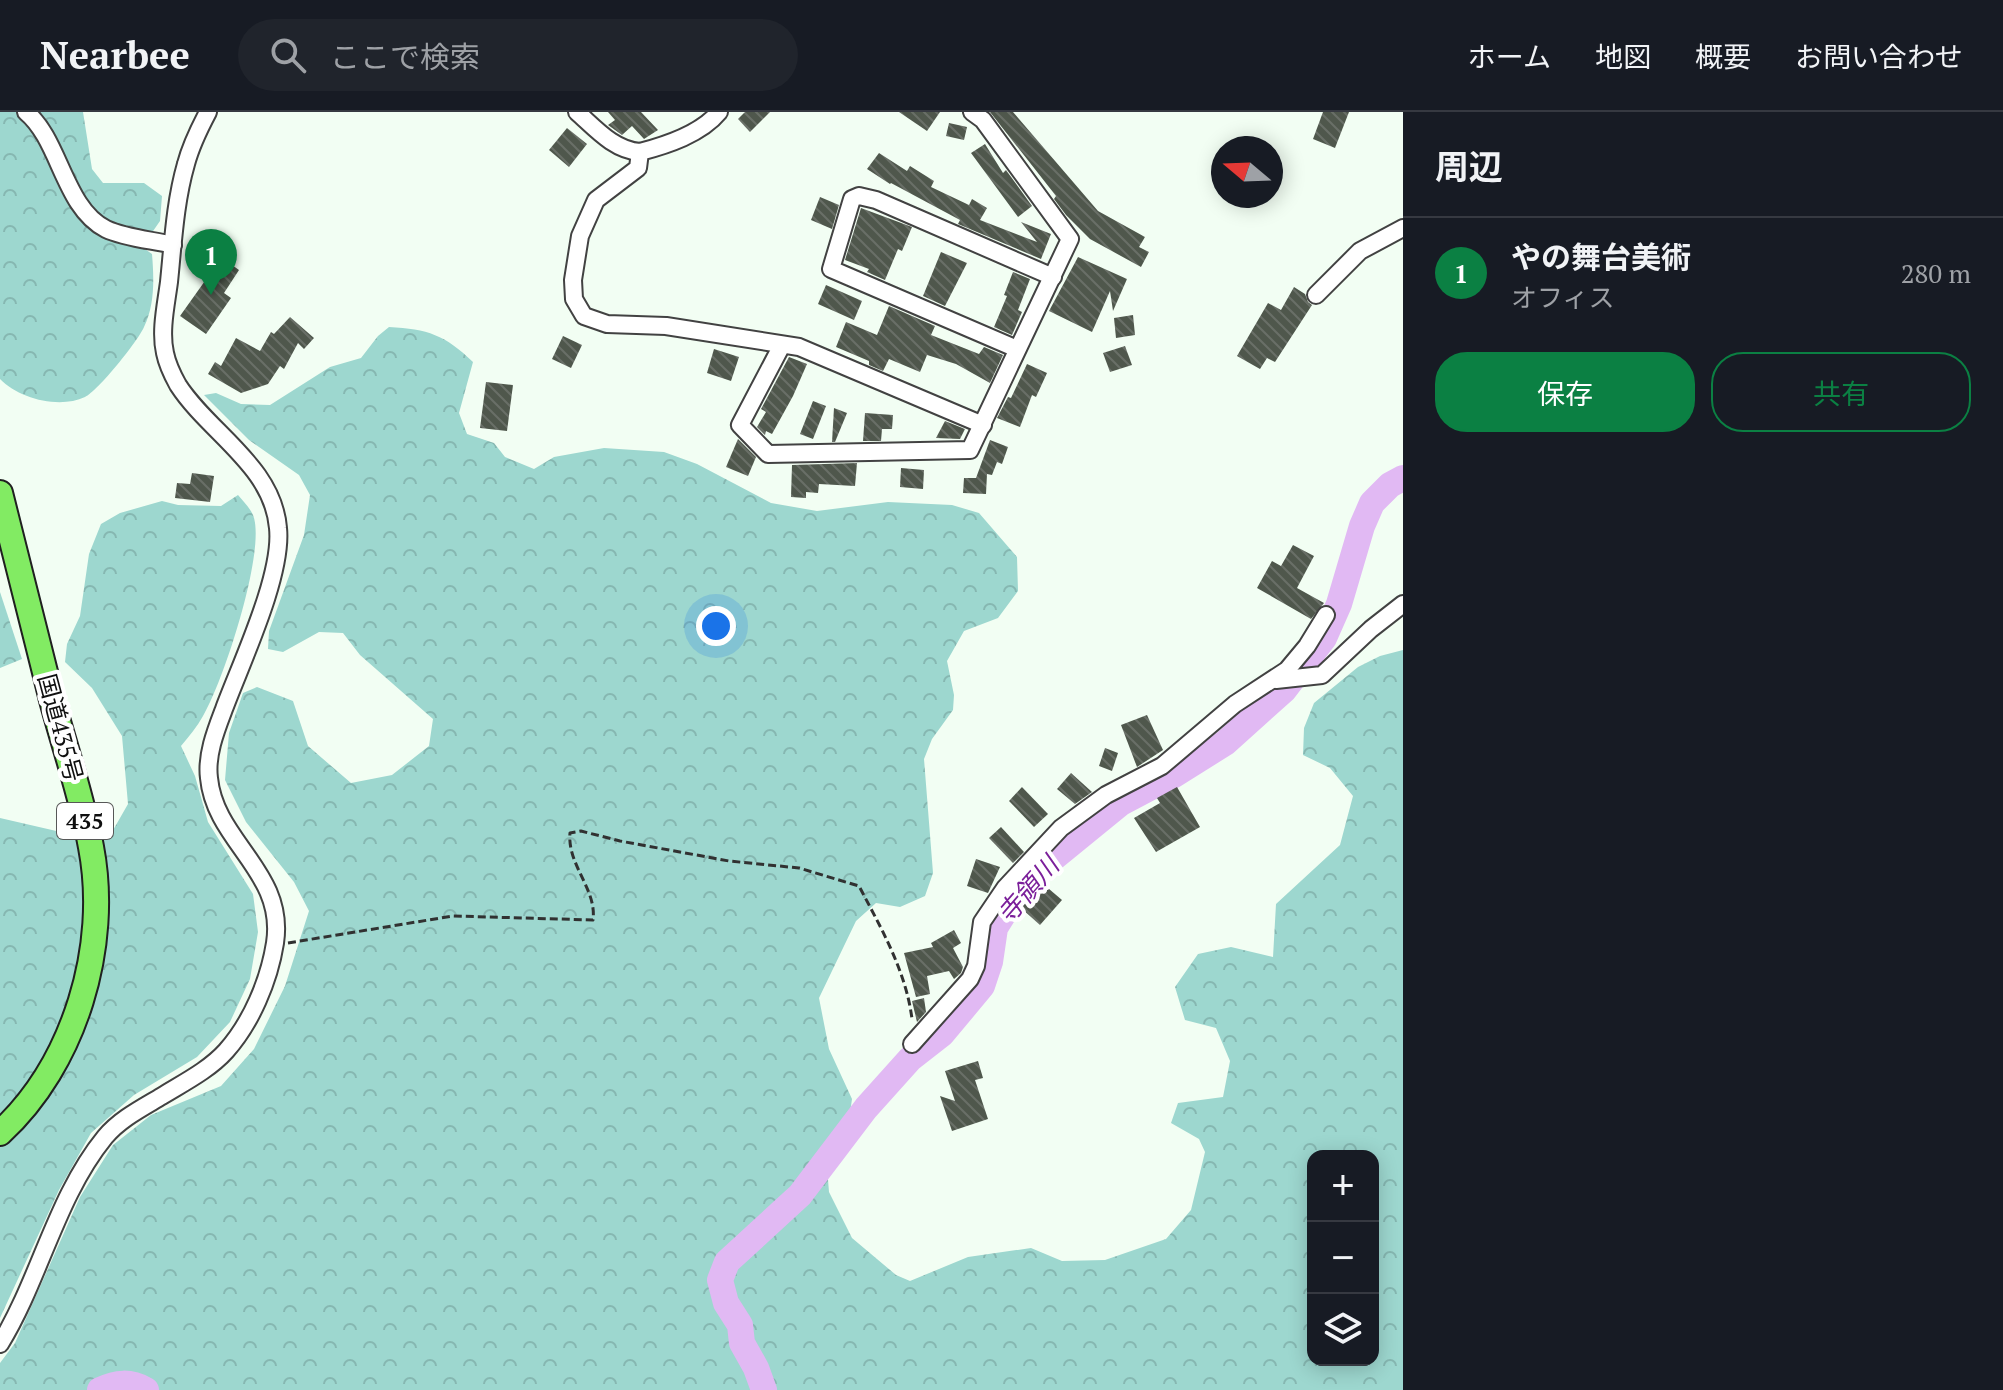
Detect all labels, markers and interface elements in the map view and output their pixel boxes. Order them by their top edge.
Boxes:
search box [238,19,798,91]
text: Nearbee [40,30,190,80]
icon: search [266,33,310,77]
text: ここで検索 [330,37,480,77]
text: ホーム [1468,38,1551,75]
text: 地図 [1595,38,1651,75]
text: 概要 [1695,38,1751,75]
text: お問い合わせ [1795,38,1963,75]
north arrow [1211,136,1283,208]
text: 周辺 [1435,144,1503,189]
pin: 1 [185,229,237,295]
text: やの舞台美術 [1511,237,1691,277]
text: 1 [1454,256,1468,290]
text: 280 m [1901,256,1971,290]
text: オフィス [1511,280,1614,314]
button: 保存 [1435,352,1695,432]
button: 共有 [1711,352,1971,432]
your location [696,606,736,646]
street label: 国道435号 [31,670,91,785]
road number: 435 [57,803,113,839]
water label: 寺領川 [989,846,1068,930]
map controls [1307,1150,1379,1366]
button: + [1307,1150,1379,1222]
button: − [1307,1222,1379,1294]
button: layers [1307,1294,1379,1366]

